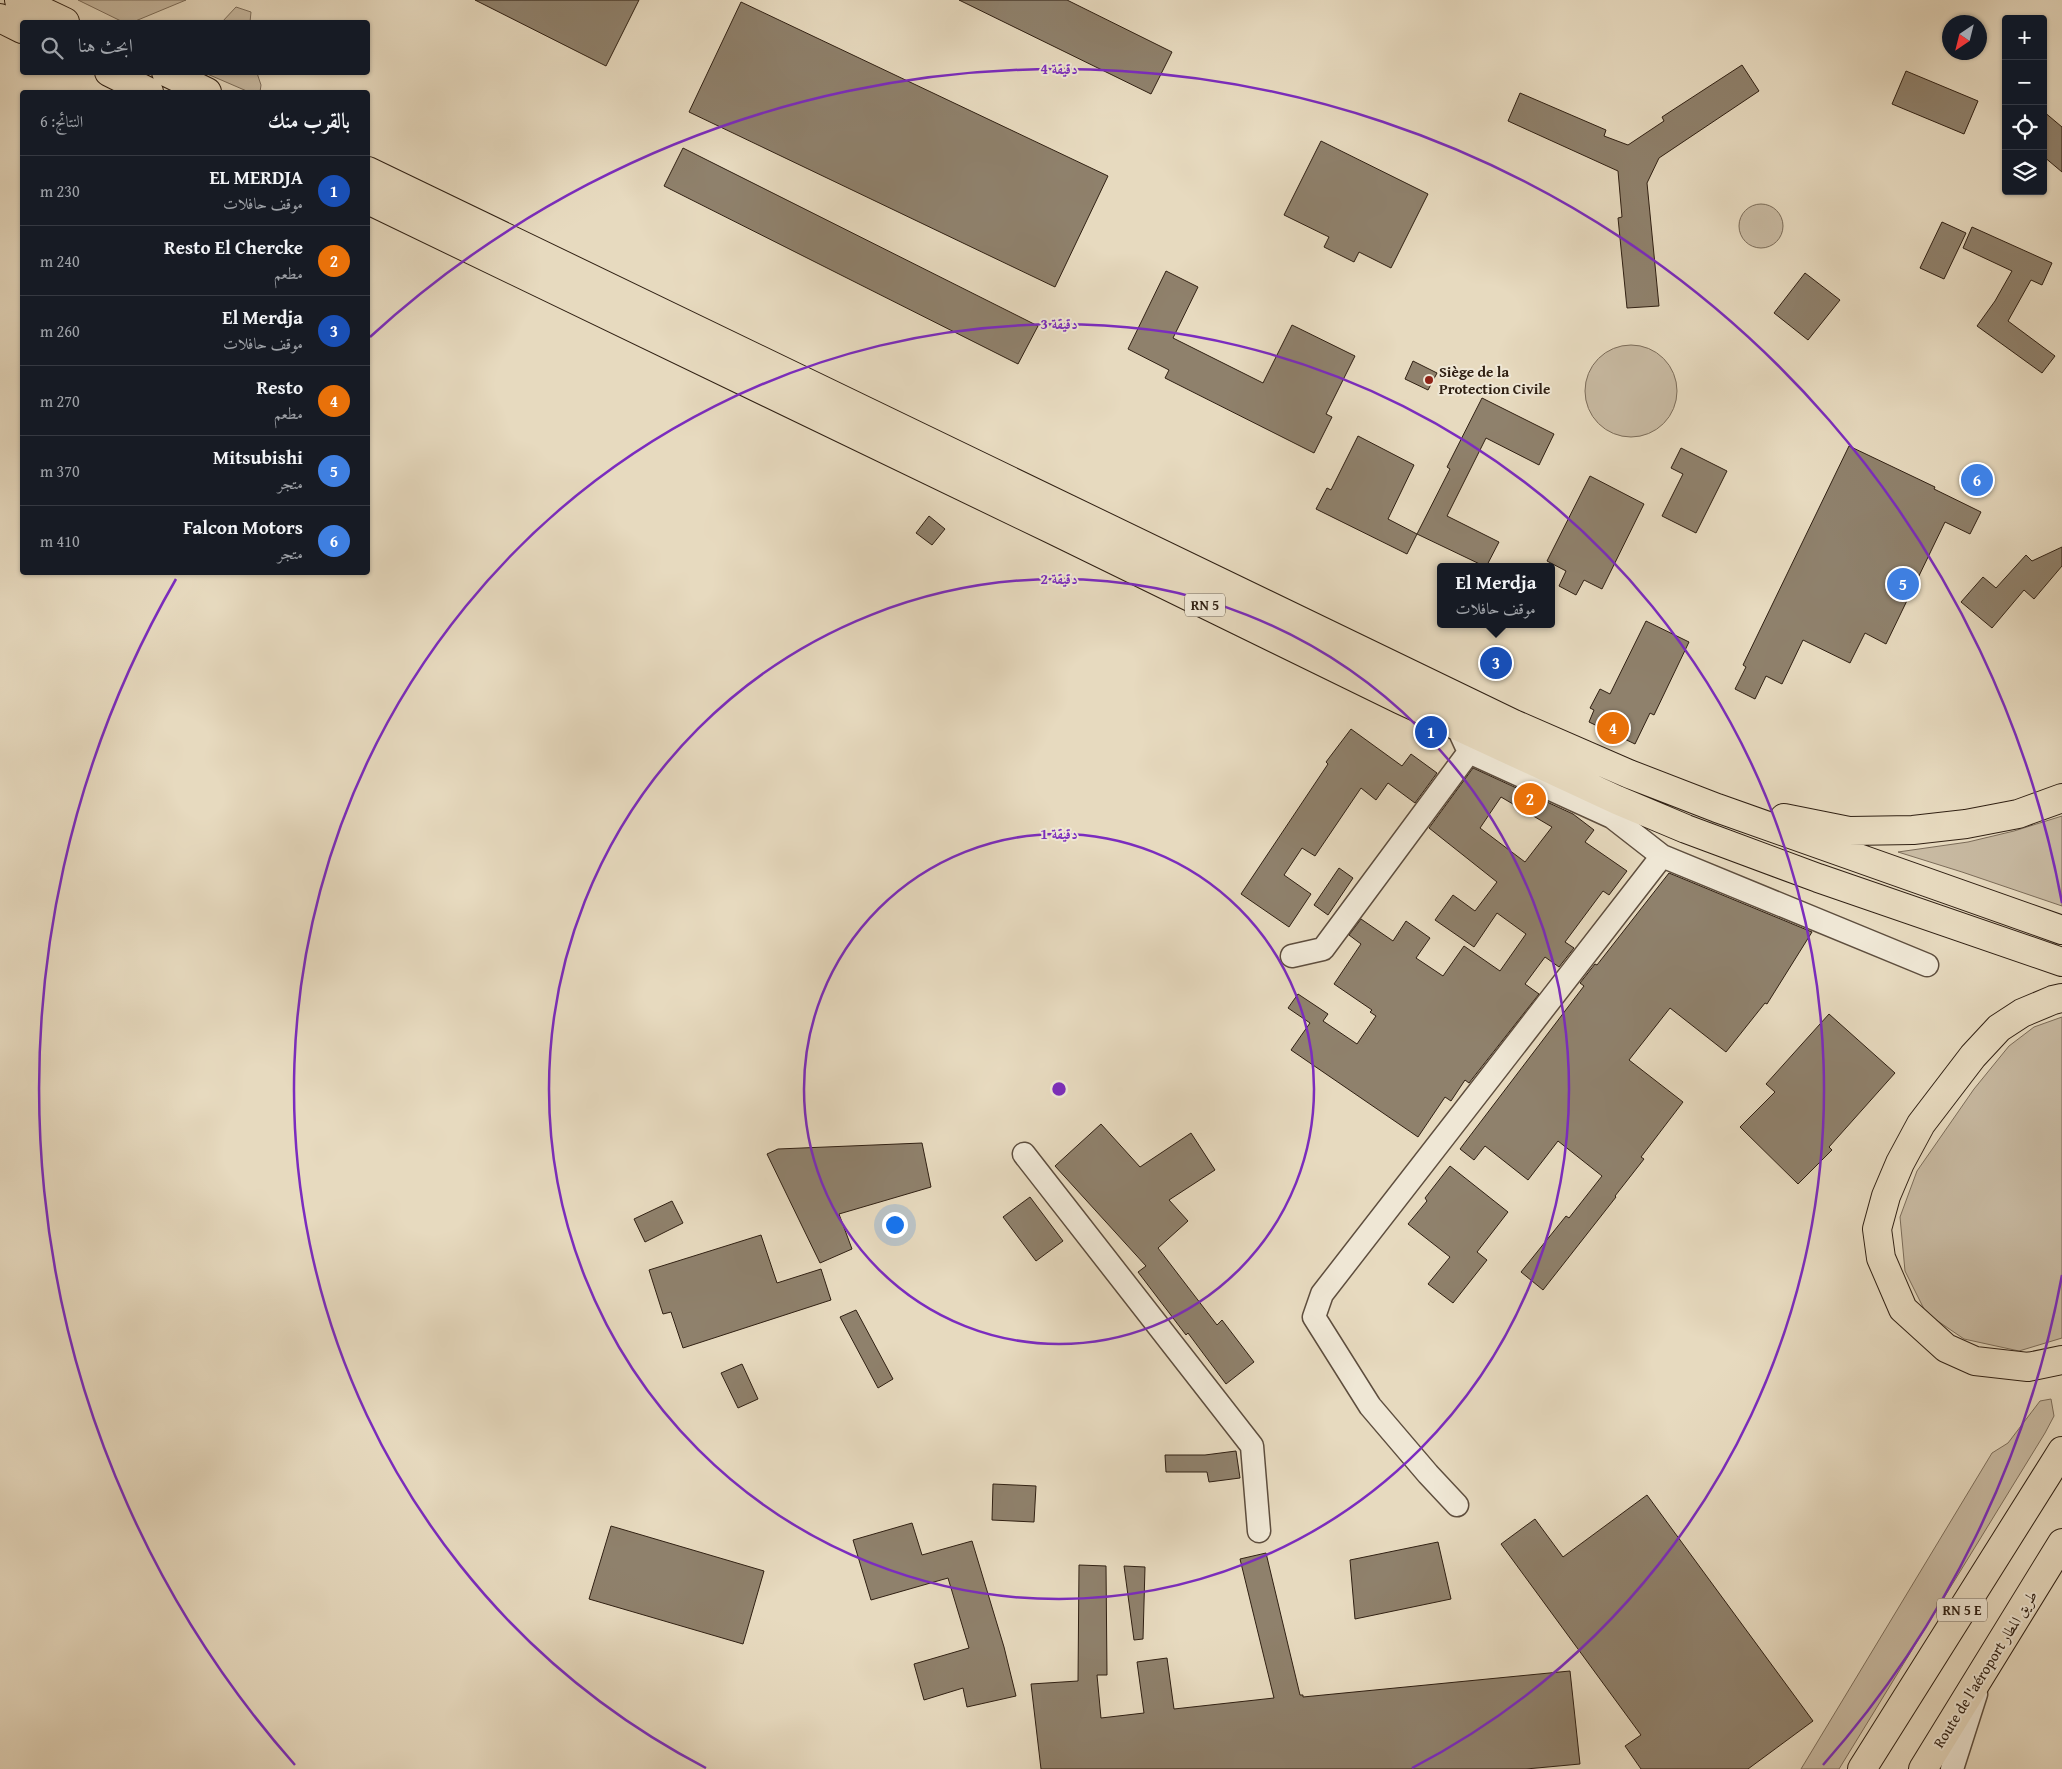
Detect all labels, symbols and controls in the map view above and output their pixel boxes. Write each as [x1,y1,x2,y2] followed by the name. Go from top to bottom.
[1942,15,1987,60] north arrow
[2002,15,2047,195] map controls
[2002,15,2047,60] button: +
[20,20,370,75] search box
[78,31,133,59] text: ابحث هنا
[38,34,66,62] icon: search
[1040,58,1078,79] text: 4 دقيقة
[2002,60,2047,105] button: −
[268,105,350,136] text: بالقرب منك
[2002,105,2047,150] button: locate
[40,109,83,133] text: النتائج: 6
[2002,150,2047,195] button: layers
[209,163,303,191] text: EL MERDJA
[40,179,80,203] text: 230 m
[330,179,338,203] text: 1
[223,191,303,215] text: موقف حافلات
[164,233,303,261] text: Resto El Chercke
[40,249,80,273] text: 240 m
[330,249,338,273] text: 2
[274,261,303,285] text: مطعم
[222,303,303,331] text: El Merdja
[1040,313,1078,334] text: 3 دقيقة
[40,319,80,343] text: 260 m
[330,319,338,343] text: 3
[223,331,303,355] text: موقف حافلات
[1439,361,1550,399] place label: Siège de la Protection Civile
[256,373,303,401] text: Resto
[1423,374,1435,386] marker: Siège de la Protection Civile
[40,389,80,413] text: 270 m
[330,389,338,413] text: 4
[274,401,303,425] text: مطعم
[213,443,303,471] text: Mitsubishi
[40,459,80,483] text: 370 m
[330,459,338,483] text: 5
[1961,461,1993,499] pin: 6
[278,471,303,495] text: متجر
[183,513,303,541] text: Falcon Motors
[40,529,80,553] text: 410 m
[330,529,338,553] text: 6
[278,541,303,565] text: متجر
[1437,563,1555,628] popup
[1887,565,1919,603] pin: 5
[1040,568,1078,589] text: 2 دقيقة
[1456,568,1536,596] text: El Merdja
[1185,594,1225,616] road number: RN 5
[1456,596,1536,620] text: موقف حافلات
[1480,644,1512,682] pin: 3
[1597,709,1629,747] pin: 4
[1415,713,1447,751] pin: 1
[1514,780,1546,818] pin: 2
[1040,823,1078,844] text: 1 دقيقة
[1050,1080,1068,1098] centre of rings
[882,1212,908,1238] your location
[1928,1586,2042,1752] street label: Route de l'aéroport طريق المطار
[1937,1598,1987,1622] road number: RN 5 E

